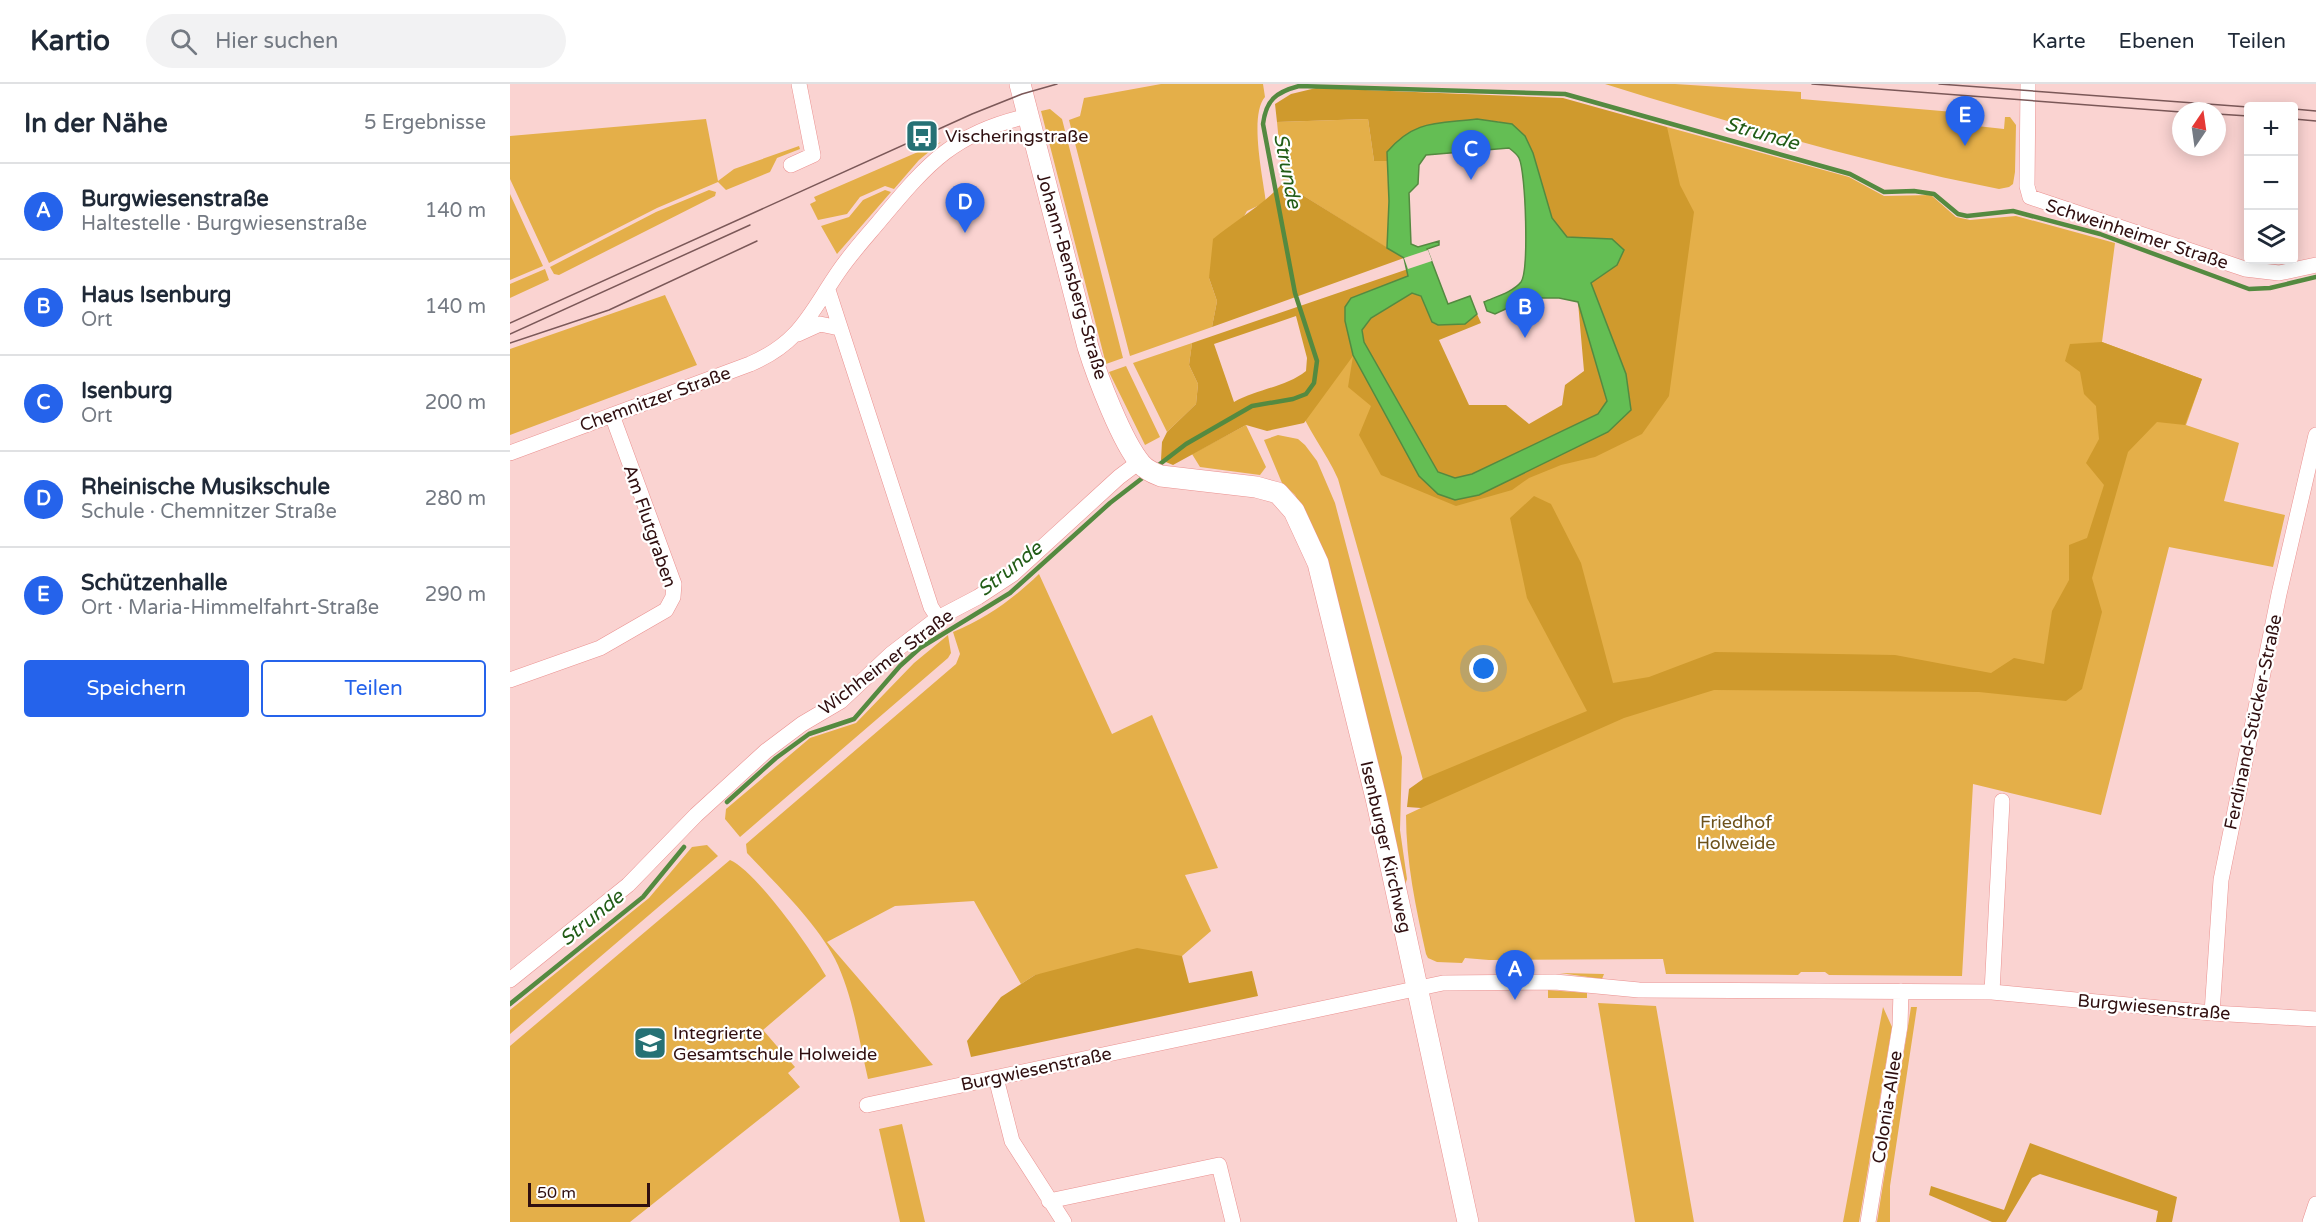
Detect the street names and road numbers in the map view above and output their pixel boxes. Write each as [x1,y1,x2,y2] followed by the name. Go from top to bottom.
[1032,170,1112,382] street label: Johann-Bensberg-Straße
[2043,194,2231,274] street label: Schweinheimer Straße
[577,361,733,437] street label: Chemnitzer Straße
[619,462,681,590] street label: Am Flutgraben
[814,604,958,720] street label: Wichheimer Straße
[2219,612,2287,832] street label: Ferdinand-Stücker-Straße
[1355,759,1417,935] street label: Isenburger Kirchweg
[2077,989,2231,1025] street label: Burgwiesenstraße
[959,1042,1113,1096] street label: Burgwiesenstraße
[1867,1049,1907,1165] street label: Colonia-Allee

